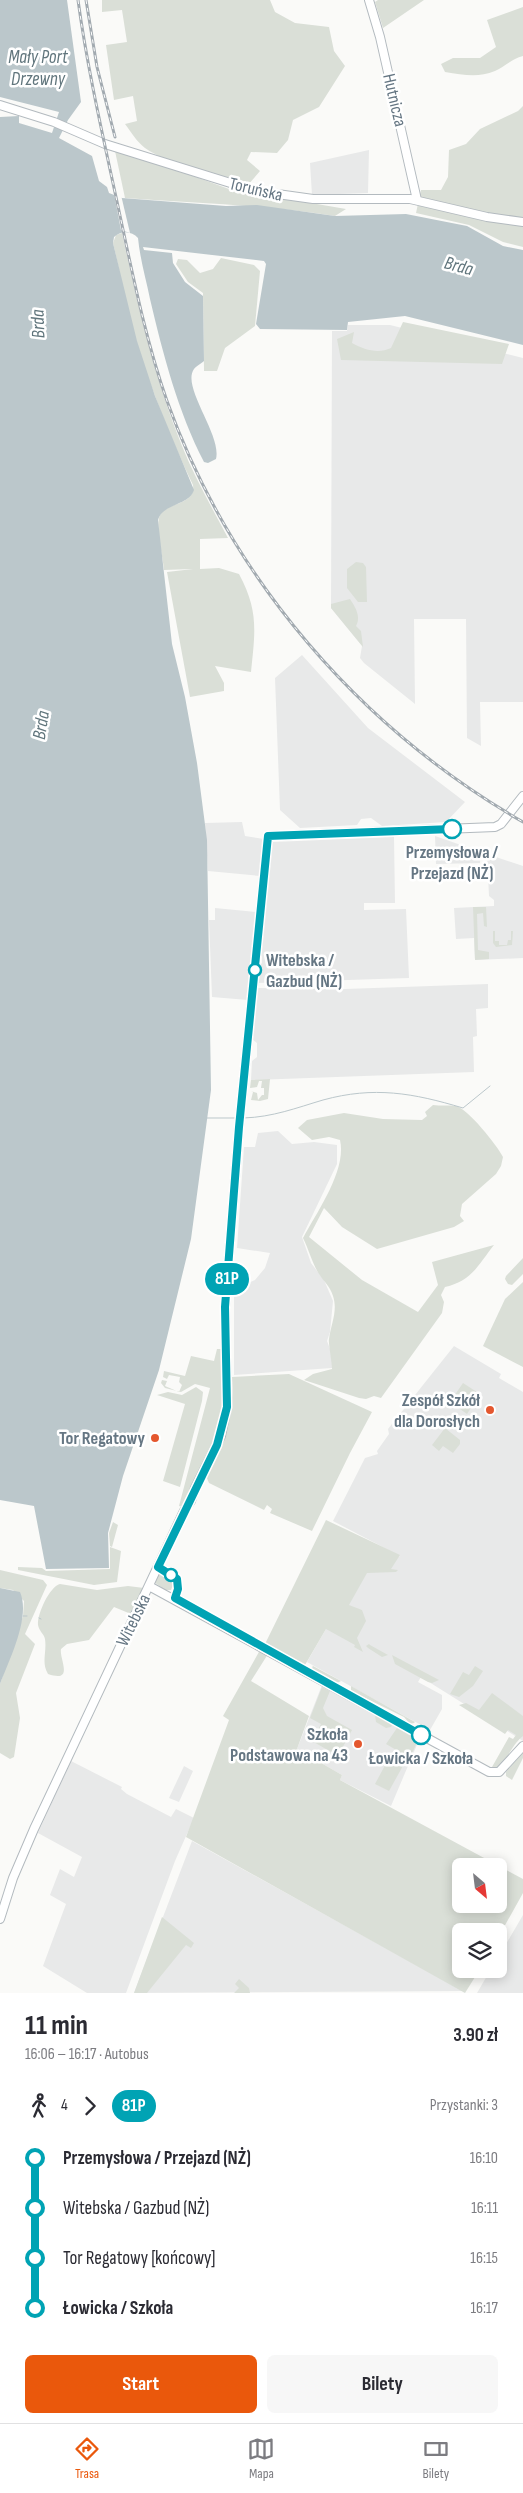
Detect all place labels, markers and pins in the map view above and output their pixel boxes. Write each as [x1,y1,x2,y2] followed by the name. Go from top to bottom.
[442,819,462,839] marker: Przemysłowa / Przejazd (NŻ)
[406,842,498,884] place label: Przemysłowa / Przejazd (NŻ)
[266,950,342,992] place label: Witebska / Gazbud (NŻ)
[248,963,262,977] marker: Witebska / Gazbud (NŻ)
[394,1390,480,1432] place label: Zespół Szkół dla Dorosłych
[484,1404,496,1416] marker: Zespół Szkół dla Dorosłych
[59,1428,145,1449] place label: Tor Regatowy
[149,1432,161,1444] marker: Tor Regatowy
[164,1568,178,1582] unlabelled marker
[230,1724,348,1766] place label: Szkoła Podstawowa na 43
[411,1725,431,1745] marker: Łowicka / Szkoła
[352,1738,364,1750] marker: Szkoła Podstawowa na 43
[368,1748,473,1769] place label: Łowicka / Szkoła

